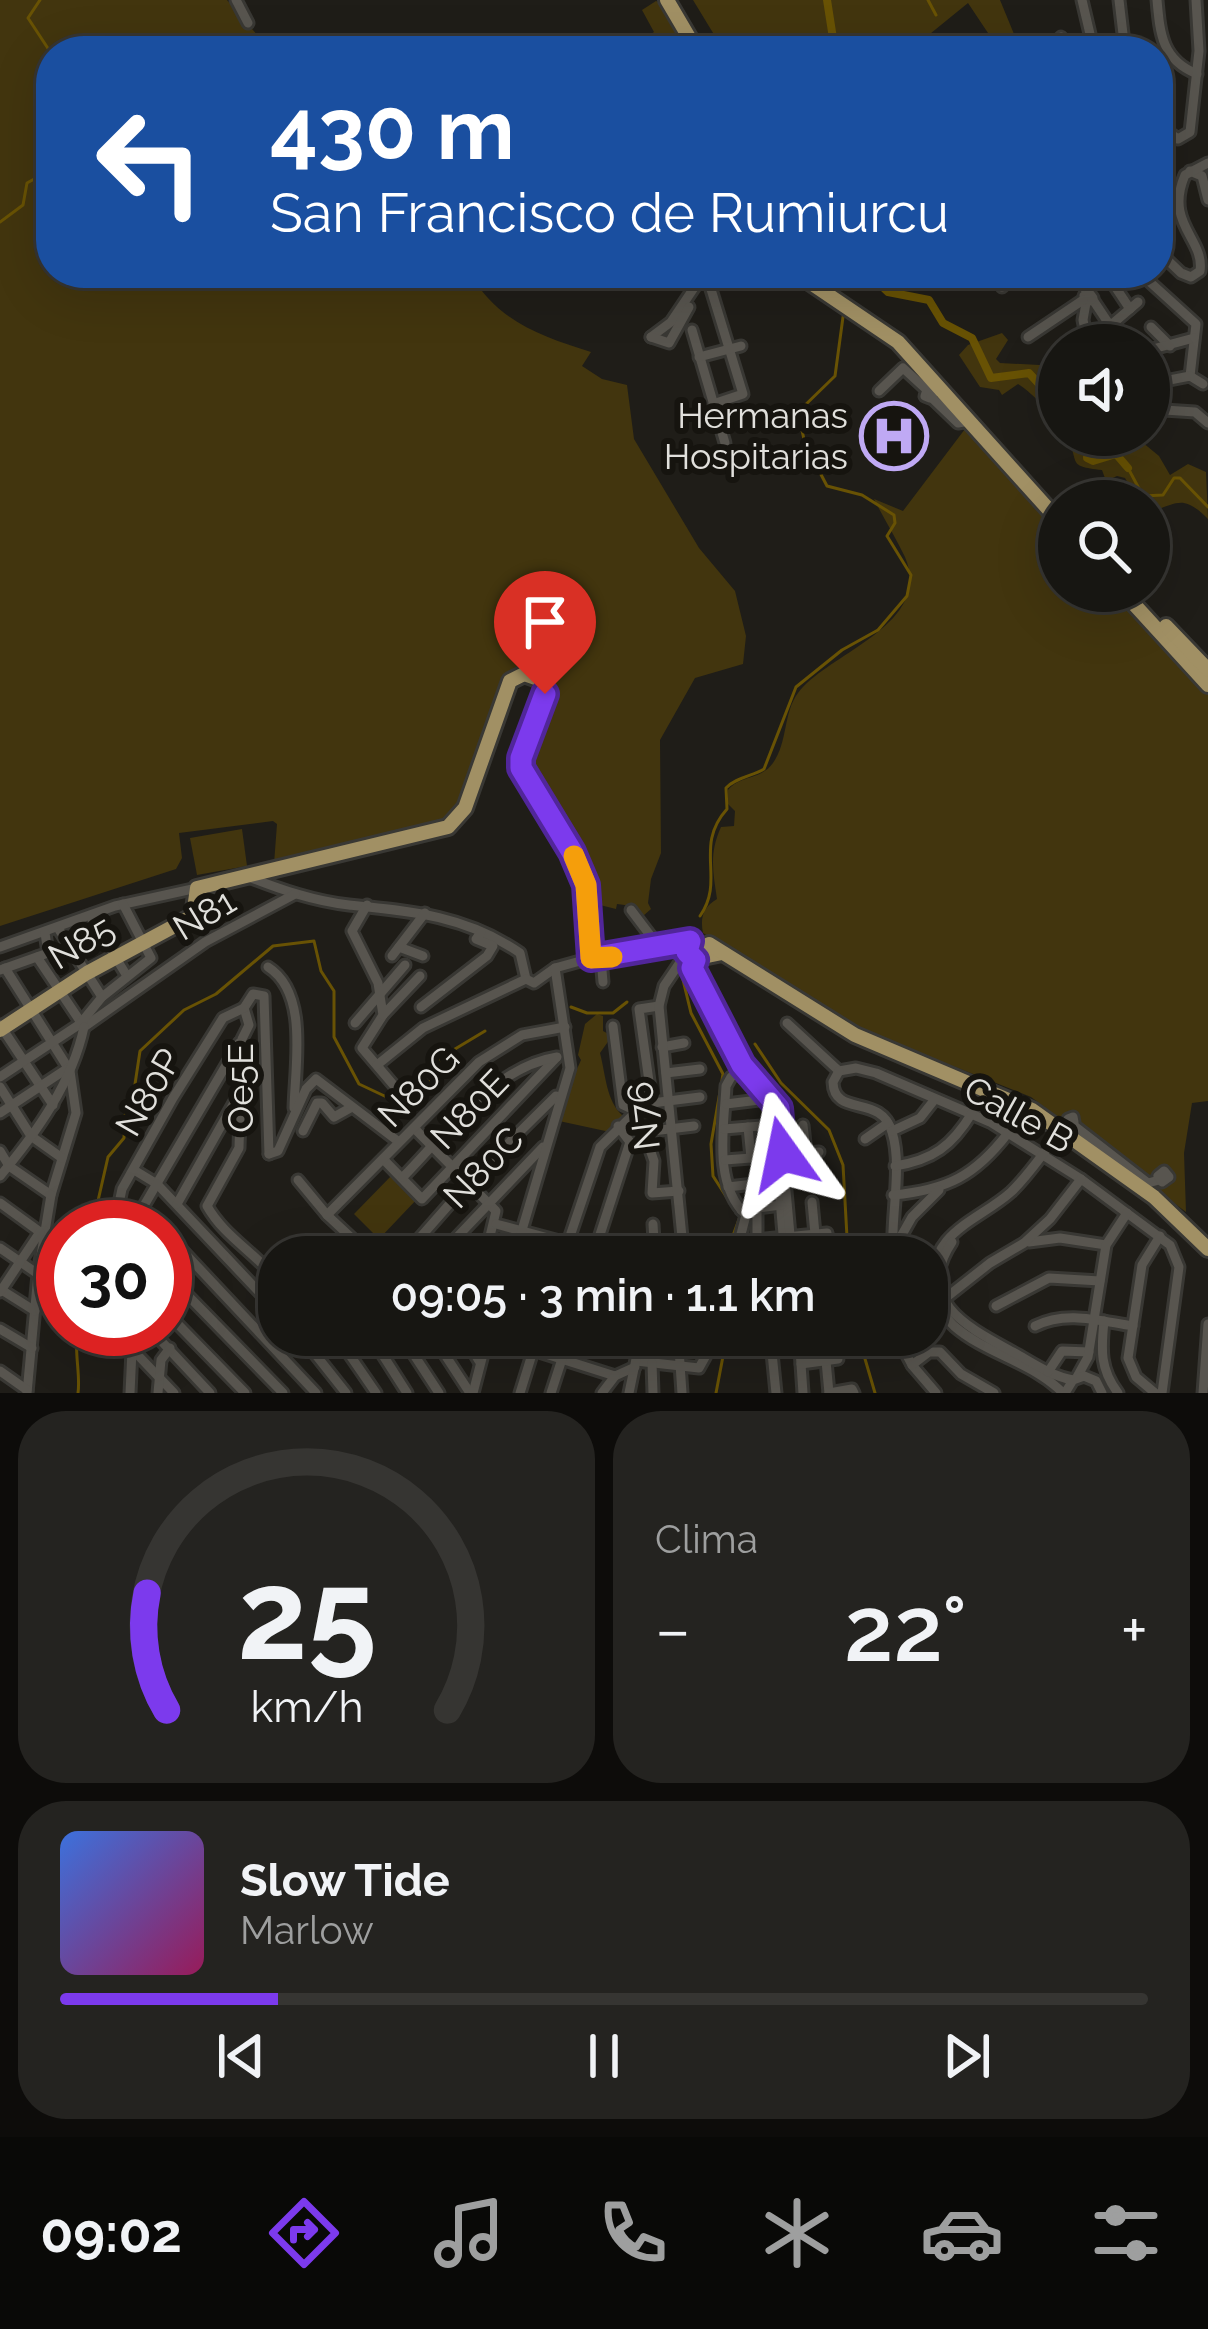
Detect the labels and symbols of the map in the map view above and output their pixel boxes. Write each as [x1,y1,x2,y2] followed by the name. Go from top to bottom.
[664,394,848,477] place label: Hermanas Hospitarias
[859,401,929,471] hospital icon: Hermanas Hospitarias
[494,571,596,694] pin
[166,879,242,949] street label: N81
[41,906,121,978] street label: N85
[369,1037,467,1135] street label: N80G
[106,1041,190,1143] street label: N80P
[219,1043,261,1133] street label: Oe5E
[422,1061,516,1157] street label: N80E
[957,1067,1081,1161] street label: Calle B
[618,1079,668,1153] street label: N76
[720,1091,846,1217] position arrow
[435,1118,531,1216] street label: N80C
[36,1200,192,1356] speed limit sign: 30

